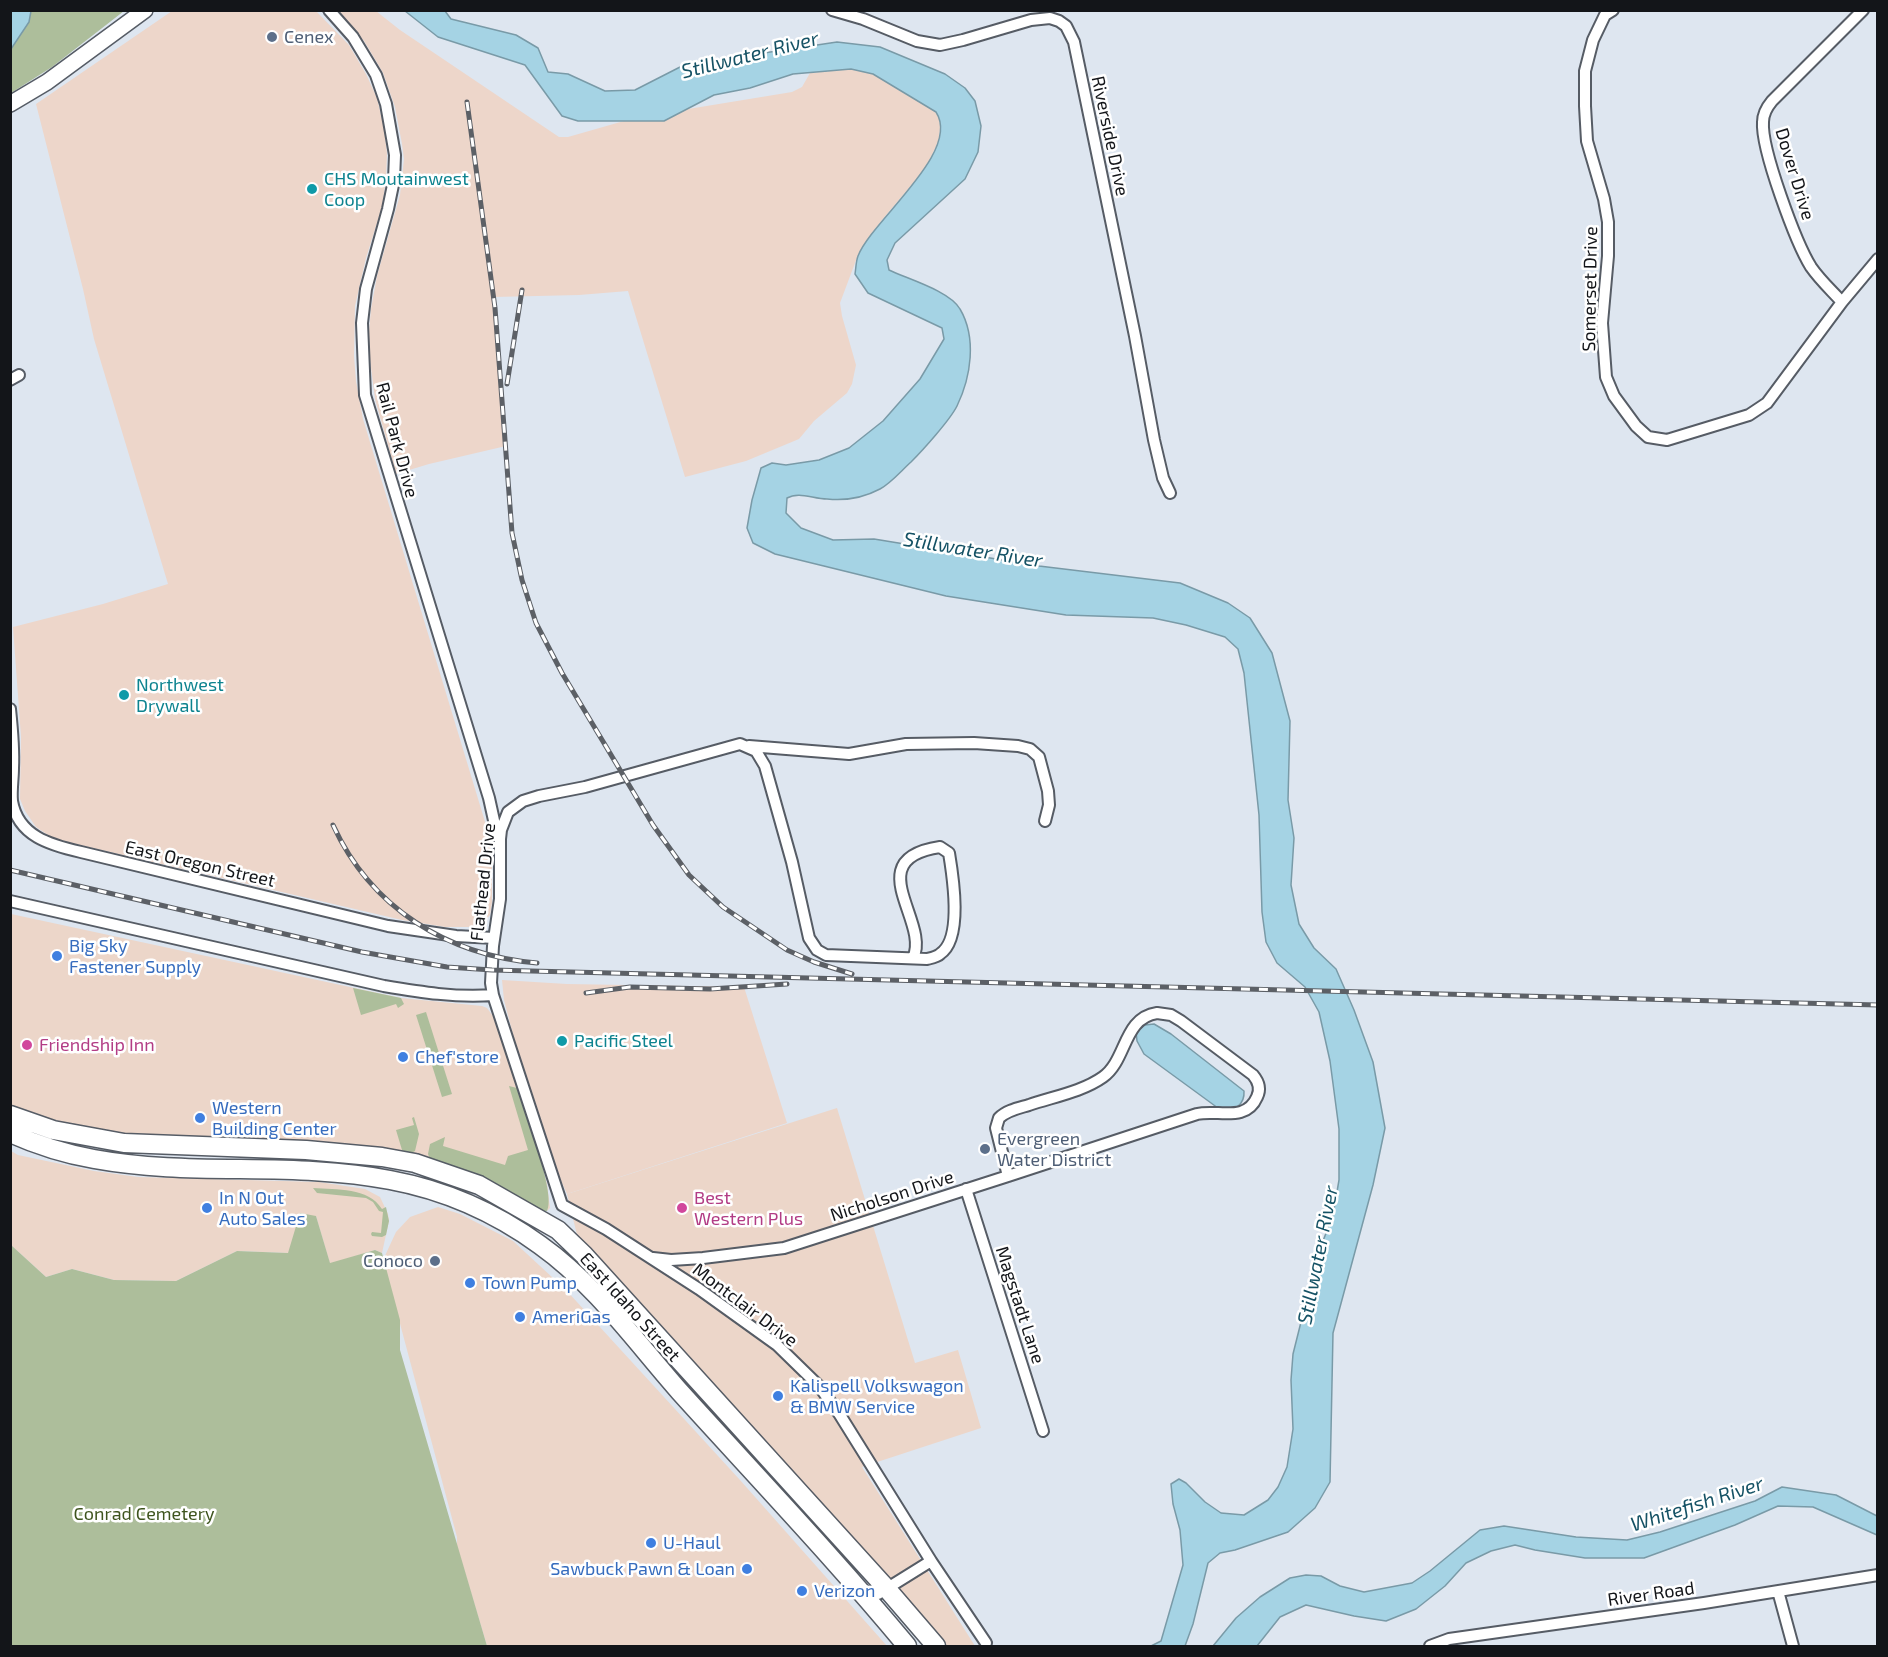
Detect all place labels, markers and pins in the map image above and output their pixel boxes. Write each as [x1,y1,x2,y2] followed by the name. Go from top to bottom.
[284,26,334,48] place label: Cenex
[265,30,279,44] marker: Cenex
[324,168,469,210] place label: CHS Moutainwest Coop
[305,182,319,196] marker: CHS Moutainwest Coop
[136,674,224,716] place label: Northwest Drywall
[117,688,131,702] marker: Northwest Drywall
[69,935,201,978] place label: Big Sky Fastener Supply
[50,949,64,963] marker: Big Sky Fastener Supply
[574,1030,673,1052] place label: Pacific Steel
[39,1034,155,1056] place label: Friendship Inn
[555,1034,569,1048] marker: Pacific Steel
[20,1038,34,1052] marker: Friendship Inn
[415,1046,499,1068] place label: Chef'store
[396,1050,410,1064] marker: Chef'store
[212,1097,337,1140] place label: Western Building Center
[193,1111,207,1125] marker: Western Building Center
[997,1128,1111,1170] place label: Evergreen Water District
[978,1142,992,1156] marker: Evergreen Water District
[219,1187,306,1230] place label: In N Out Auto Sales
[694,1187,803,1230] place label: Best Western Plus
[200,1201,214,1215] marker: In N Out Auto Sales
[675,1201,689,1215] marker: Best Western Plus
[363,1250,423,1272] place label: Conoco
[428,1254,442,1268] marker: Conoco
[482,1272,577,1294] place label: Town Pump
[463,1276,477,1290] marker: Town Pump
[532,1306,611,1328] place label: AmeriGas
[513,1310,527,1324] marker: AmeriGas
[790,1375,964,1418] place label: Kalispell Volkswagon & BMW Service
[771,1389,785,1403] marker: Kalispell Volkswagon & BMW Service
[663,1532,721,1554] place label: U-Haul
[644,1536,658,1550] marker: U-Haul
[550,1558,735,1580] place label: Sawbuck Pawn & Loan
[740,1562,754,1576] marker: Sawbuck Pawn & Loan
[814,1580,875,1602] place label: Verizon
[795,1584,809,1598] marker: Verizon

